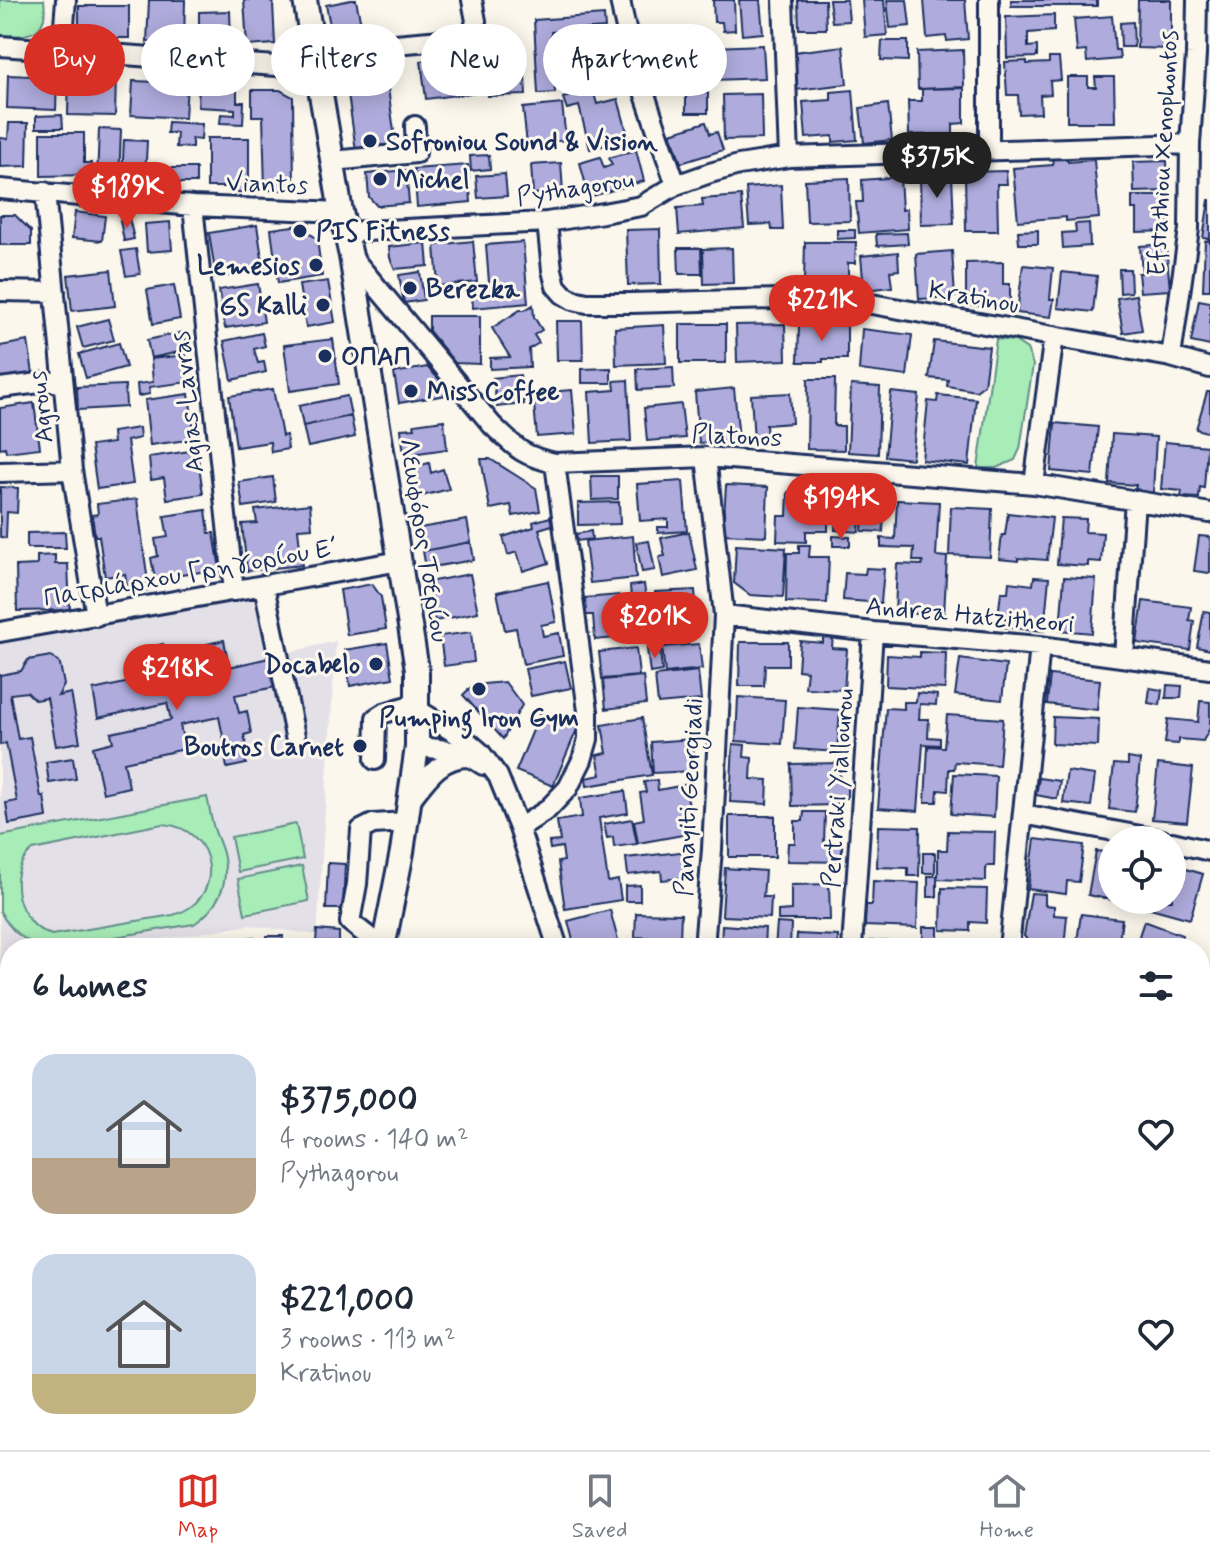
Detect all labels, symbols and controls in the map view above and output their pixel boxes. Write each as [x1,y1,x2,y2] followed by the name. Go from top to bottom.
[24,24,125,96] chip: Buy
[141,24,255,96] chip: Rent
[271,24,405,96] chip: Filters
[421,24,527,96] chip: New
[543,24,727,96] chip: Apartment
[1141,29,1187,277] street label: Efstathiou Xenophontos
[386,126,658,160] place label: Sofroniou Sound & Vision
[361,132,379,150] marker: Sofroniou Sound & Vision
[881,132,993,200] pin: $375K
[901,141,973,175] text: $375K
[71,162,183,230] pin: $189K
[514,163,636,215] street label: Pythagorou
[396,164,469,198] place label: Michel
[225,167,309,203] street label: Viantos
[371,170,389,188] marker: Michel
[90,171,164,205] text: $189K
[316,216,450,250] place label: PIS Fitness
[291,222,309,240] marker: PIS Fitness
[197,250,301,284] place label: Lemesios
[307,256,325,274] marker: Lemesios
[426,273,521,307] place label: Berezka
[926,273,1022,323] street label: Kratinou
[766,275,878,343] pin: $221K
[401,279,419,297] marker: Berezka
[787,284,857,318] text: $221K
[219,290,307,324] place label: GS Kalli
[314,296,332,314] marker: GS Kalli
[165,329,213,474] street label: Agias Lavras
[341,341,411,375] place label: ΟΠΑΠ
[316,347,334,365] marker: ΟΠΑΠ
[21,369,63,445] street label: Agrous
[427,376,560,410] place label: Miss Coffee
[402,382,420,400] marker: Miss Coffee
[691,418,783,456] street label: Platonos
[390,436,456,645] street label: Λεωφόρος Τσερίου
[785,473,897,541] pin: $194K
[803,482,879,516] text: $194K
[41,530,350,616] street label: Πατριάρχου Γρηγορίου Ε΄
[864,590,1076,642] street label: Andrea Hatzitheori
[599,592,711,660] pin: $201K
[619,601,691,635] text: $201K
[121,644,233,712] pin: $218K
[264,649,360,683] place label: Docabelo
[141,653,213,687] text: $218K
[367,655,385,673] marker: Docabelo
[470,680,488,698] marker: Pumping Iron Gym
[815,687,863,889] street label: Pertraki Yiallourou
[668,697,714,897] street label: Panayiti Georgiadi
[379,702,579,739] place label: Pumping Iron Gym
[184,731,344,765] place label: Boutros Carnet
[351,737,369,755] marker: Boutros Carnet
[1098,826,1186,914] map controls
[1098,826,1186,914] button: locate
[32,964,147,1009] text: 6 homes
[1134,964,1178,1008] icon: filters
[280,1078,418,1123] text: $375,000
[96,1086,192,1182] icon: home
[1134,1112,1178,1156] icon: heart
[280,1123,469,1157] text: 4 rooms · 140 m²
[280,1157,398,1191] text: Pythagorou
[280,1278,414,1323] text: $221,000
[96,1286,192,1382] icon: home
[1134,1312,1178,1356] icon: heart
[280,1323,456,1357] text: 3 rooms · 113 m²
[280,1357,371,1391] text: Kratinou
[176,1469,220,1545] tab: Map
[572,1469,627,1545] tab: Saved
[979,1469,1034,1545] tab: Home

